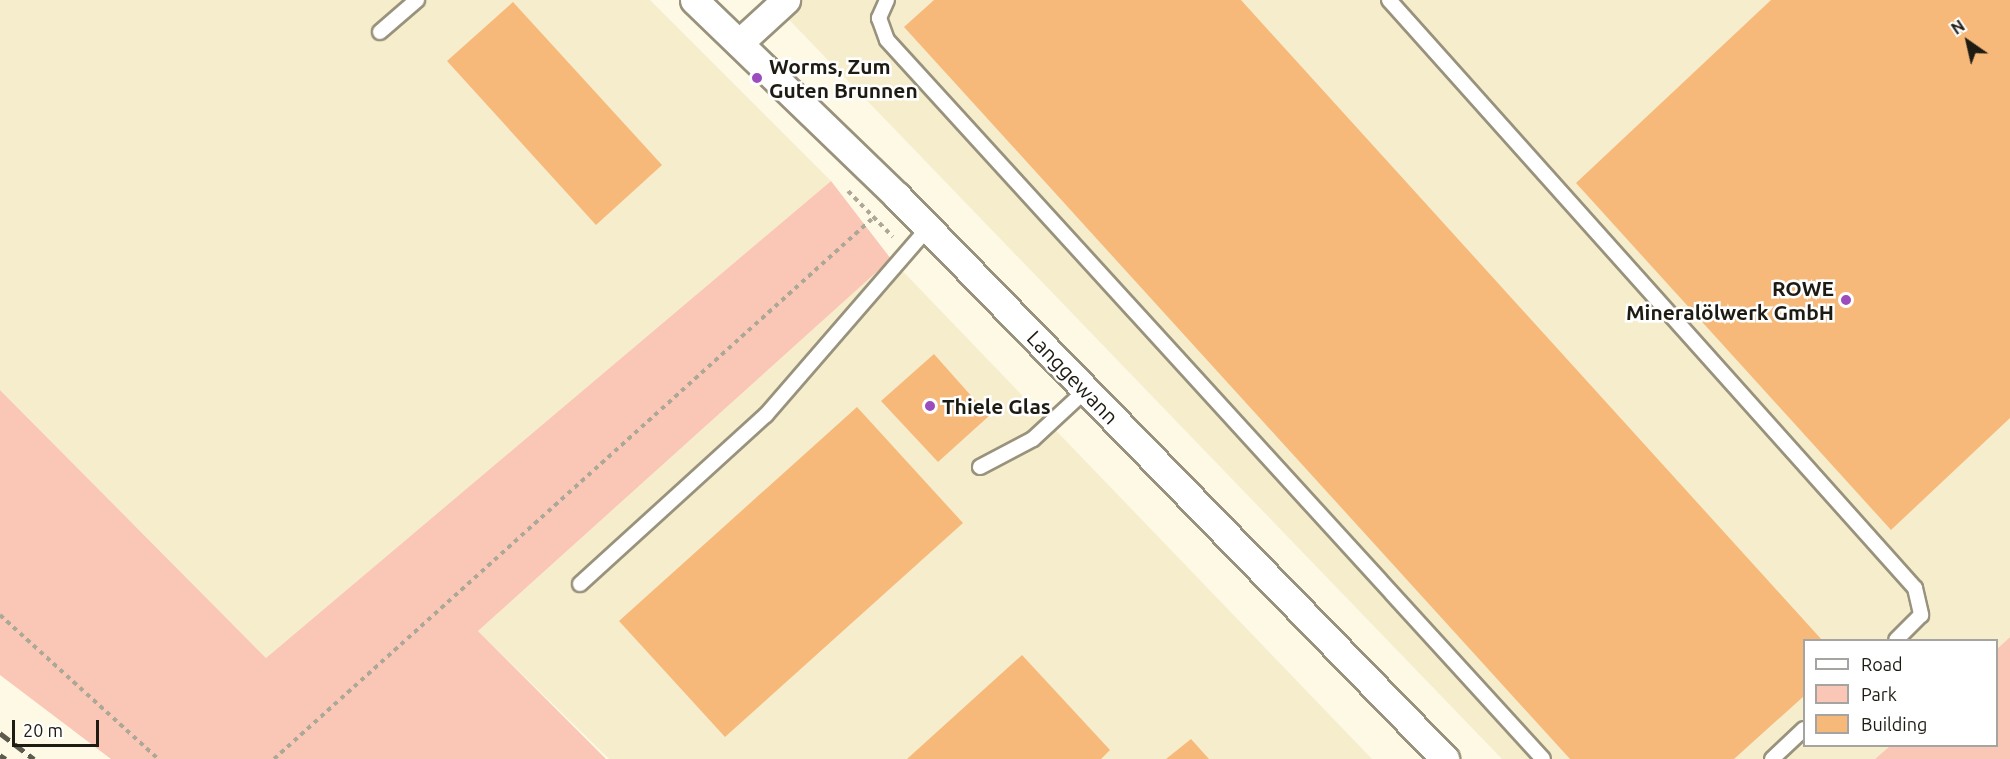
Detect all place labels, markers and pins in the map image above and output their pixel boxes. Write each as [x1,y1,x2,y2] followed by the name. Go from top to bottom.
[769,53,918,103] place label: Worms, Zum Guten Brunnen
[750,71,764,85] marker: Worms, Zum Guten Brunnen
[1626,275,1834,325] place label: ROWE Mineralölwerk GmbH
[1839,293,1853,307] marker: ROWE Mineralölwerk GmbH
[942,393,1051,419] place label: Thiele Glas
[923,399,937,413] marker: Thiele Glas

